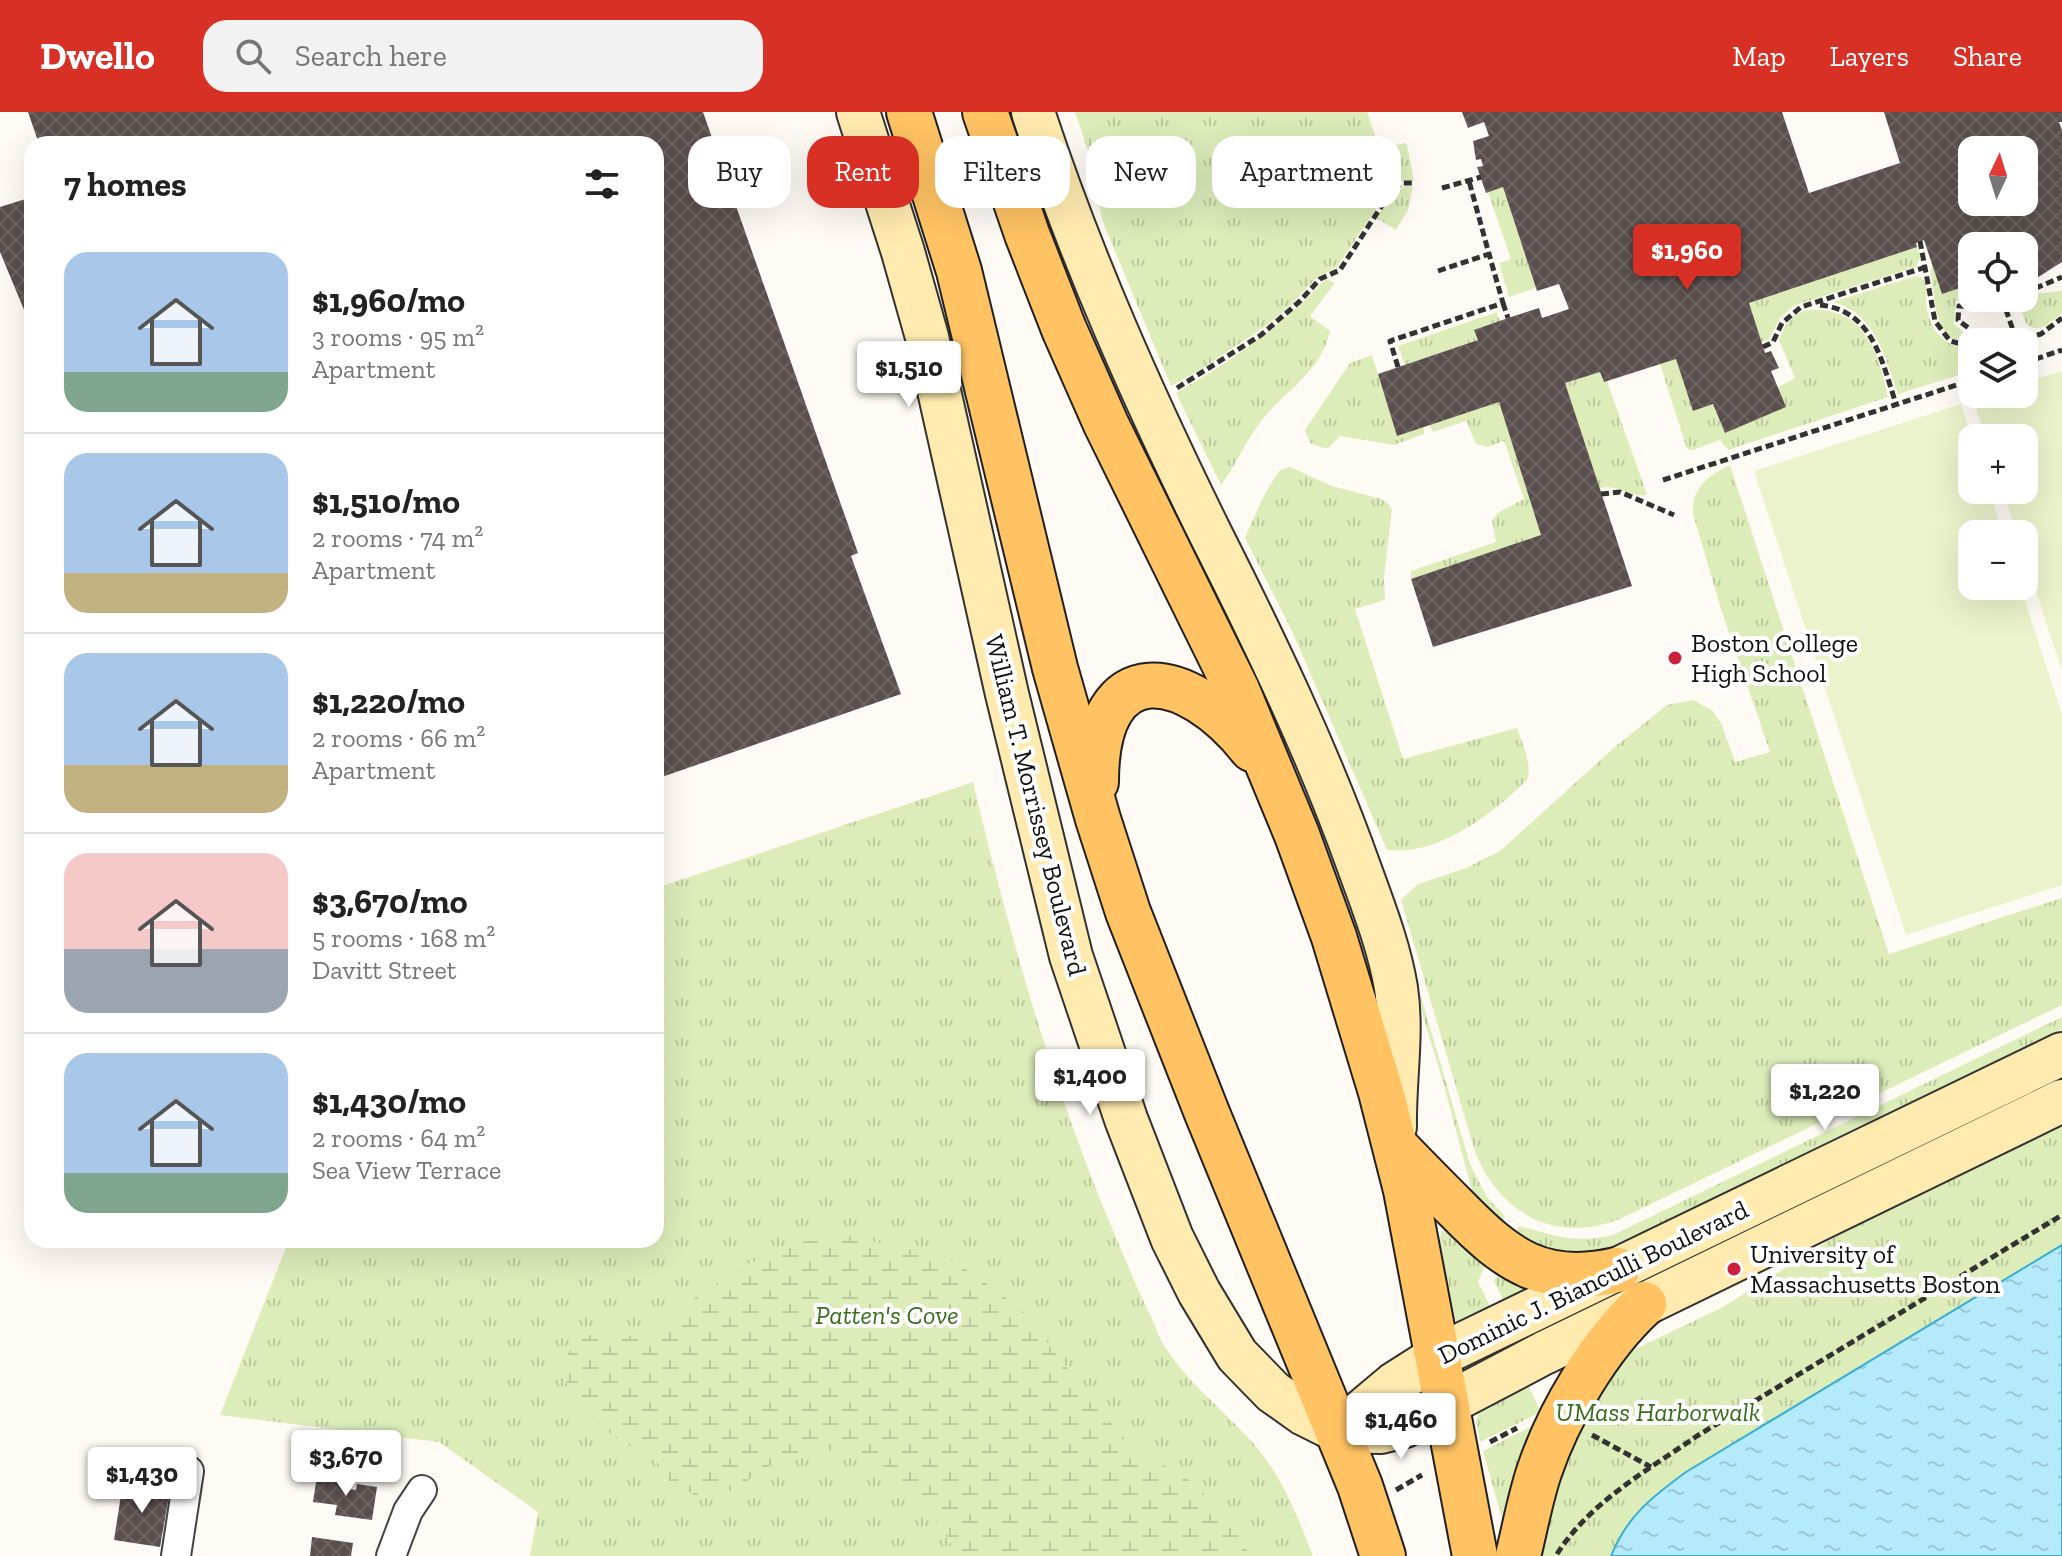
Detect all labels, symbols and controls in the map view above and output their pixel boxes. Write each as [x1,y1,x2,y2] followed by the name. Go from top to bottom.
[203,20,763,92] search box
[40,33,155,79] text: Dwello
[231,34,275,78] icon: search
[295,38,447,74] text: Search here
[1732,40,1786,73] text: Map
[1830,40,1909,73] text: Layers
[1953,40,2022,73] text: Share
[688,136,791,208] chip: Buy
[807,136,919,208] chip: Rent
[935,136,1070,208] chip: Filters
[1086,136,1196,208] chip: New
[1212,136,1401,208] chip: Apartment
[1958,136,2038,216] north arrow
[1958,136,2038,600] map controls
[580,162,624,206] icon: filters
[64,164,187,205] text: 7 homes
[1622,224,1752,292] pin: $1,960
[1958,232,2038,312] button: locate
[1651,234,1723,266] text: $1,960
[312,280,465,321] text: $1,960/mo
[128,284,224,380] icon: home
[312,321,484,353] text: 3 rooms · 95 m²
[1958,328,2038,408] button: layers
[844,341,974,409] pin: $1,510
[875,351,943,383] text: $1,510
[312,353,435,385] text: Apartment
[1958,424,2038,504] button: +
[312,481,460,522] text: $1,510/mo
[128,485,224,581] icon: home
[1958,520,2038,600] button: −
[312,522,483,554] text: 2 rooms · 74 m²
[312,554,435,586] text: Apartment
[1691,627,1858,689] place label: Boston College High School
[978,631,1094,979] street label: William T. Morrissey Boulevard
[1666,649,1684,667] marker: Boston College High School
[312,681,465,722] text: $1,220/mo
[128,685,224,781] icon: home
[312,722,485,754] text: 2 rooms · 66 m²
[312,754,435,786] text: Apartment
[312,881,468,922] text: $3,670/mo
[128,885,224,981] icon: home
[312,922,495,954] text: 5 rooms · 168 m²
[312,954,456,986] text: Davitt Street
[1025,1049,1155,1117] pin: $1,400
[1053,1059,1127,1091] text: $1,400
[1760,1064,1890,1132] pin: $1,220
[1789,1074,1861,1106] text: $1,220
[312,1081,466,1122] text: $1,430/mo
[128,1085,224,1181] icon: home
[312,1122,485,1154] text: 2 rooms · 64 m²
[312,1154,501,1186] text: Sea View Terrace
[1433,1193,1753,1371] street label: Dominic J. Bianculli Boulevard
[1750,1238,2000,1300] place label: University of Massachusetts Boston
[1725,1260,1743,1278] marker: University of Massachusetts Boston
[815,1299,959,1331] park label: Patten's Cove
[1336,1393,1466,1461] pin: $1,460
[1556,1396,1760,1428] park label: UMass Harborwalk
[1365,1403,1437,1435] text: $1,460
[281,1430,411,1498] pin: $3,670
[309,1440,383,1472] text: $3,670
[77,1447,207,1515] pin: $1,430
[106,1457,178,1489] text: $1,430

